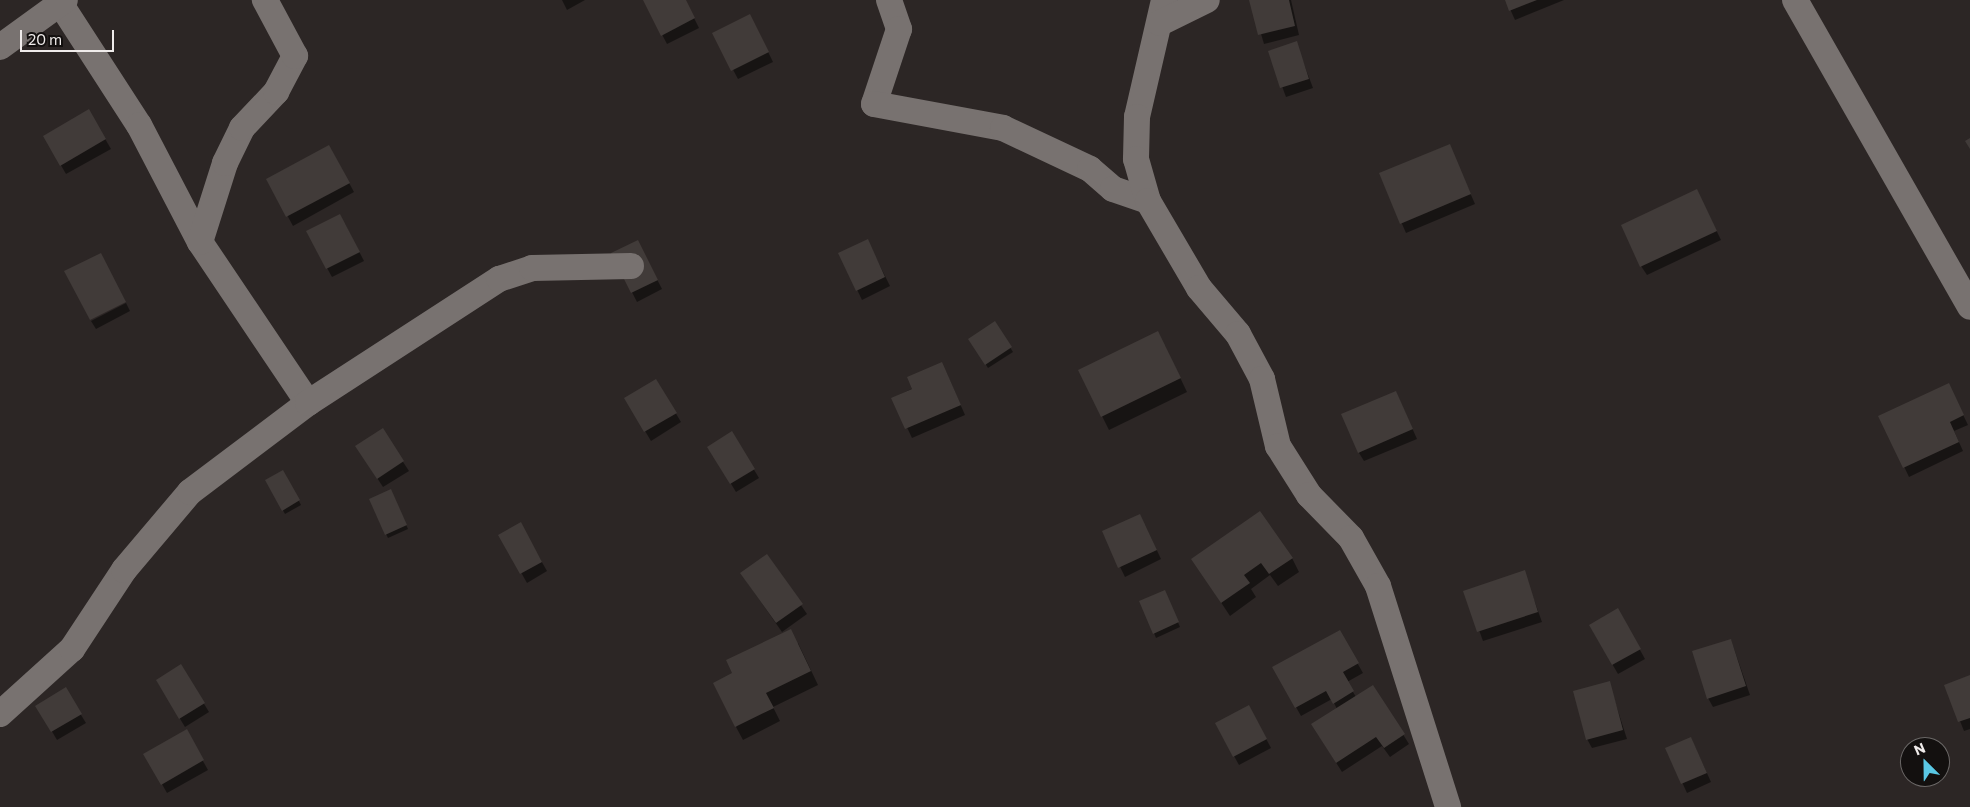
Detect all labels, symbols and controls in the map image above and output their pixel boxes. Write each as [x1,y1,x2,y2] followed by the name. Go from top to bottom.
[22,20,116,52] scale bar
[28,30,62,48] text: 20 m
[1900,737,1950,787] north arrow
[1911,739,1927,759] text: N

